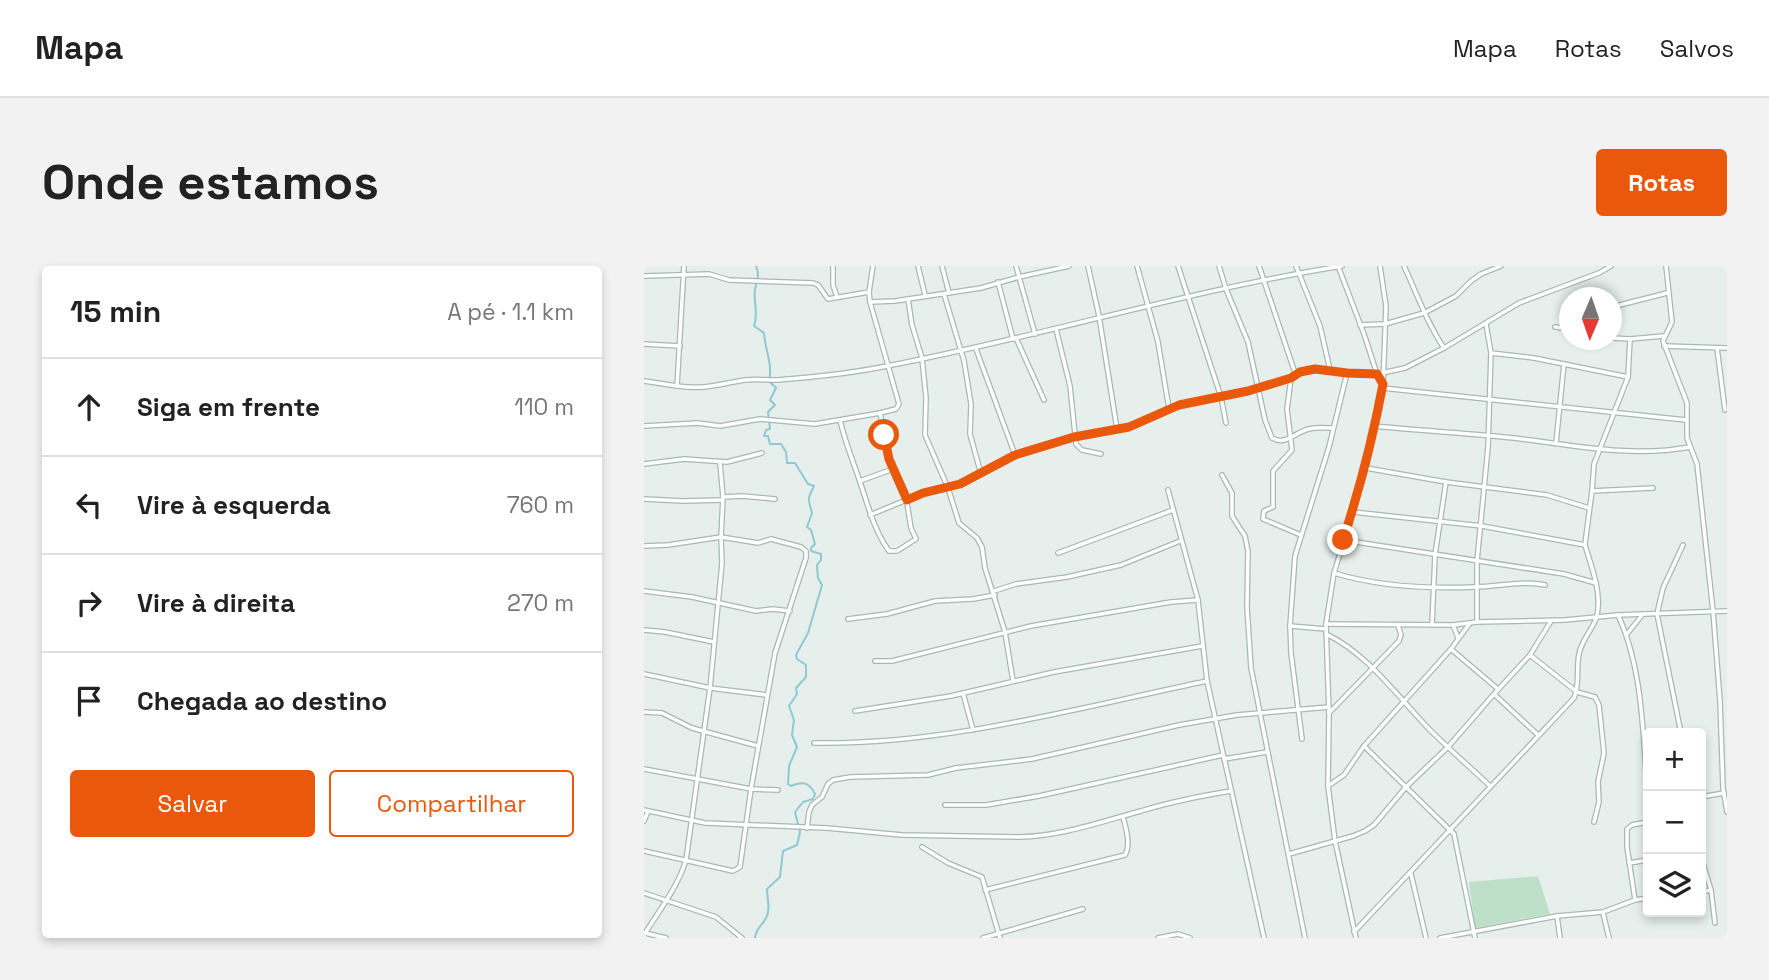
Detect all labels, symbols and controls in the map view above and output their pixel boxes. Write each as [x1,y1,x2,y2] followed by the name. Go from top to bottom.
[35,27,123,69] text: Mapa
[1453,33,1517,64] text: Mapa
[1555,33,1622,64] text: Rotas
[1660,33,1734,64] text: Salvos
[1596,149,1727,216] button: Rotas
[42,151,379,213] text: Onde estamos
[1559,287,1622,350] north arrow
[70,292,161,331] text: 15 min
[447,297,574,327] text: A pé · 1.1 km
[70,388,108,426] icon: ahead
[137,390,320,424] text: Siga em frente
[514,392,574,422] text: 110 m
[868,419,899,450] route start
[70,486,108,524] icon: left
[137,488,331,522] text: Vire à esquerda
[507,490,574,520] text: 760 m
[1327,524,1358,555] route end
[70,584,108,622] icon: right
[137,586,295,620] text: Vire à direita
[507,588,574,618] text: 270 m
[70,682,108,720] icon: arrive
[137,684,387,718] text: Chegada ao destino
[1643,728,1706,917] map controls
[1643,728,1706,791] button: +
[70,770,315,837] button: Salvar
[329,770,574,837] button: Compartilhar
[1643,791,1706,854] button: −
[1643,854,1706,917] button: layers

